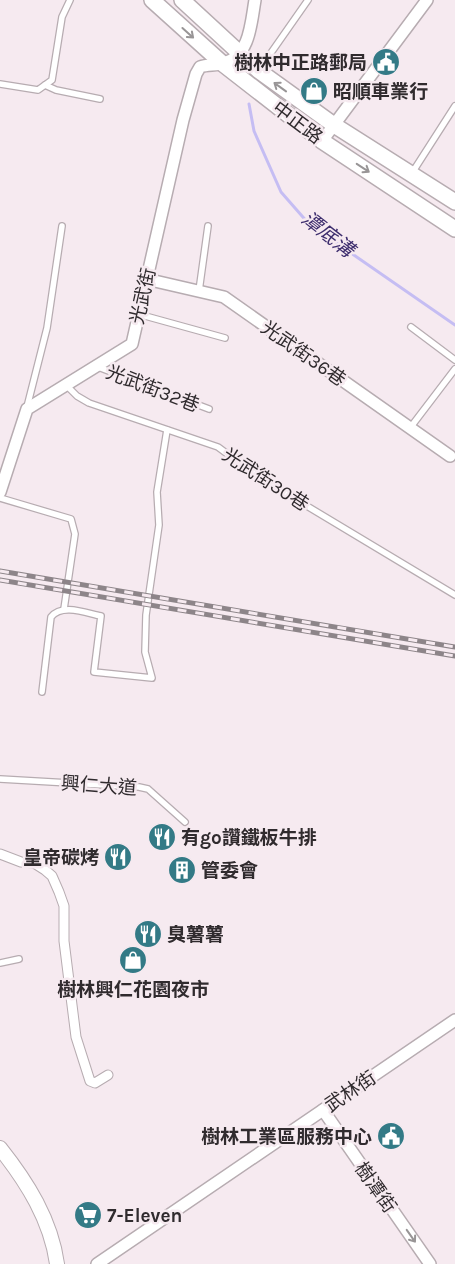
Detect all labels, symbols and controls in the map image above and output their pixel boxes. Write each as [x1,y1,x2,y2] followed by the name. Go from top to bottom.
[182,27,195,39] one-way arrow
[371,47,401,77] public building icon: 樹林中正路郵局
[234,52,367,74] place label: 樹林中正路郵局
[299,76,329,106] shop icon: 昭順車業行
[274,81,287,92] one-way arrow
[333,81,428,103] place label: 昭順車業行
[268,97,327,149] street label: 中正路
[356,163,370,173] one-way arrow
[297,207,361,264] water label: 潭底溝
[126,266,160,326] street label: 光武街
[257,317,350,391] street label: 光武街36巷
[103,361,202,417] street label: 光武街32巷
[218,444,313,516] street label: 光武街30巷
[60,772,138,800] street label: 興仁大道
[147,822,177,852] restaurant icon: 有go讚鐵板牛排
[181,827,317,849] place label: 有go讚鐵板牛排
[103,842,133,872] restaurant icon: 皇帝碳烤
[23,847,99,869] place label: 皇帝碳烤
[167,855,197,885] building icon: 管委會
[201,860,258,882] place label: 管委會
[133,919,163,949] restaurant icon: 臭薯薯
[167,924,224,946] place label: 臭薯薯
[118,945,148,975] shop icon: 樹林興仁花園夜市
[57,979,209,1001] place label: 樹林興仁花園夜市
[321,1067,380,1117] street label: 武林街
[376,1121,406,1151] public building icon: 樹林工業區服務中心
[201,1126,372,1148] place label: 樹林工業區服務中心
[350,1158,401,1217] street label: 樹潭街
[73,1200,103,1230] supermarket icon: 7-Eleven
[107,1205,182,1227] place label: 7-Eleven
[406,1229,416,1243] one-way arrow

